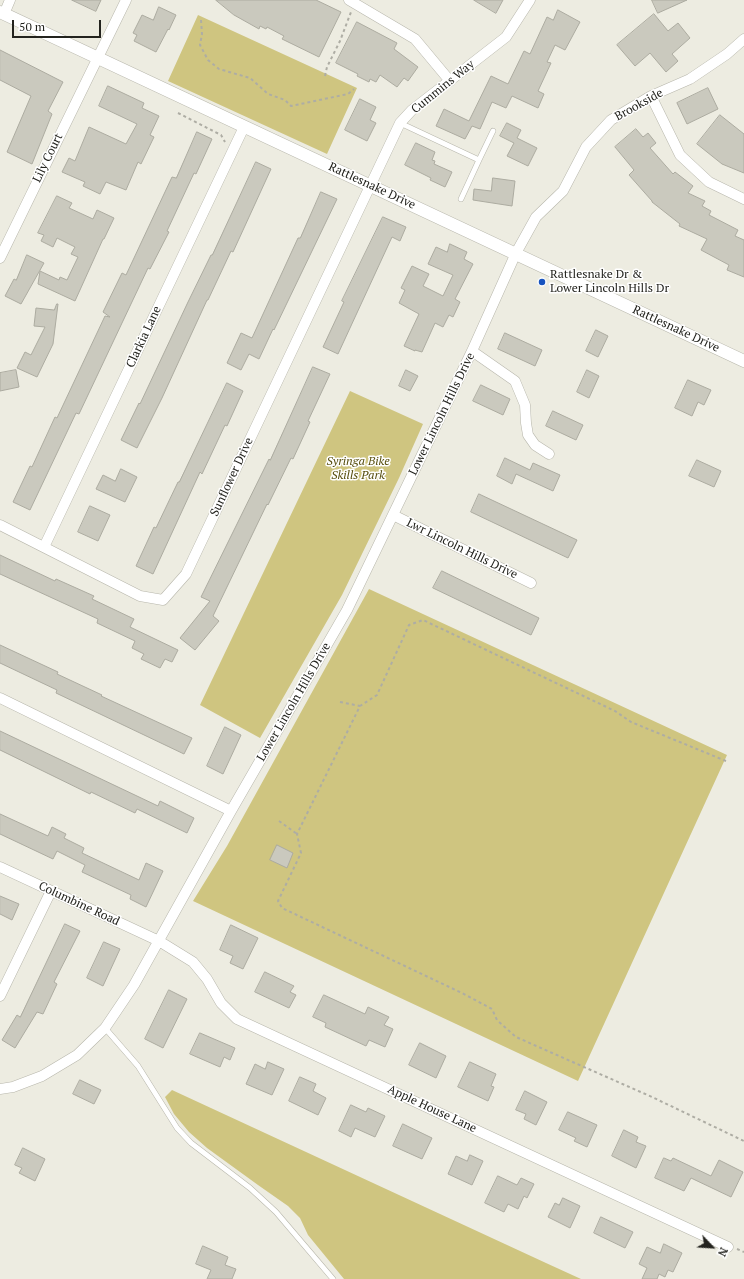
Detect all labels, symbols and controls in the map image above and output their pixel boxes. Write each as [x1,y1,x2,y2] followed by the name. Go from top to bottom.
[14,12,103,38] scale bar
[19,19,45,34] text: 50 m
[409,57,477,117] street label: Cummins Way
[612,86,666,124] street label: Brookside
[30,131,66,185] street label: Lily Court
[326,160,418,212] street label: Rattlesnake Drive
[550,268,669,296] place label: Rattlesnake Dr & Lower Lincoln Hills Dr
[537,277,547,287] marker: Rattlesnake Dr & Lower Lincoln Hills Dr
[630,303,722,355] street label: Rattlesnake Drive
[123,304,165,370] street label: Clarkia Lane
[406,350,478,478] street label: Lower Lincoln Hills Drive
[208,435,256,519] street label: Sunflower Drive
[326,455,390,483] park label: Syringa Bike Skills Park
[404,516,520,582] street label: Lwr Lincoln Hills Drive
[254,640,334,764] street label: Lower Lincoln Hills Drive
[36,879,122,929] street label: Columbine Road
[385,1082,479,1136] street label: Apple House Lane
[692,1227,732,1267] north arrow
[715,1245,731,1259] text: N

